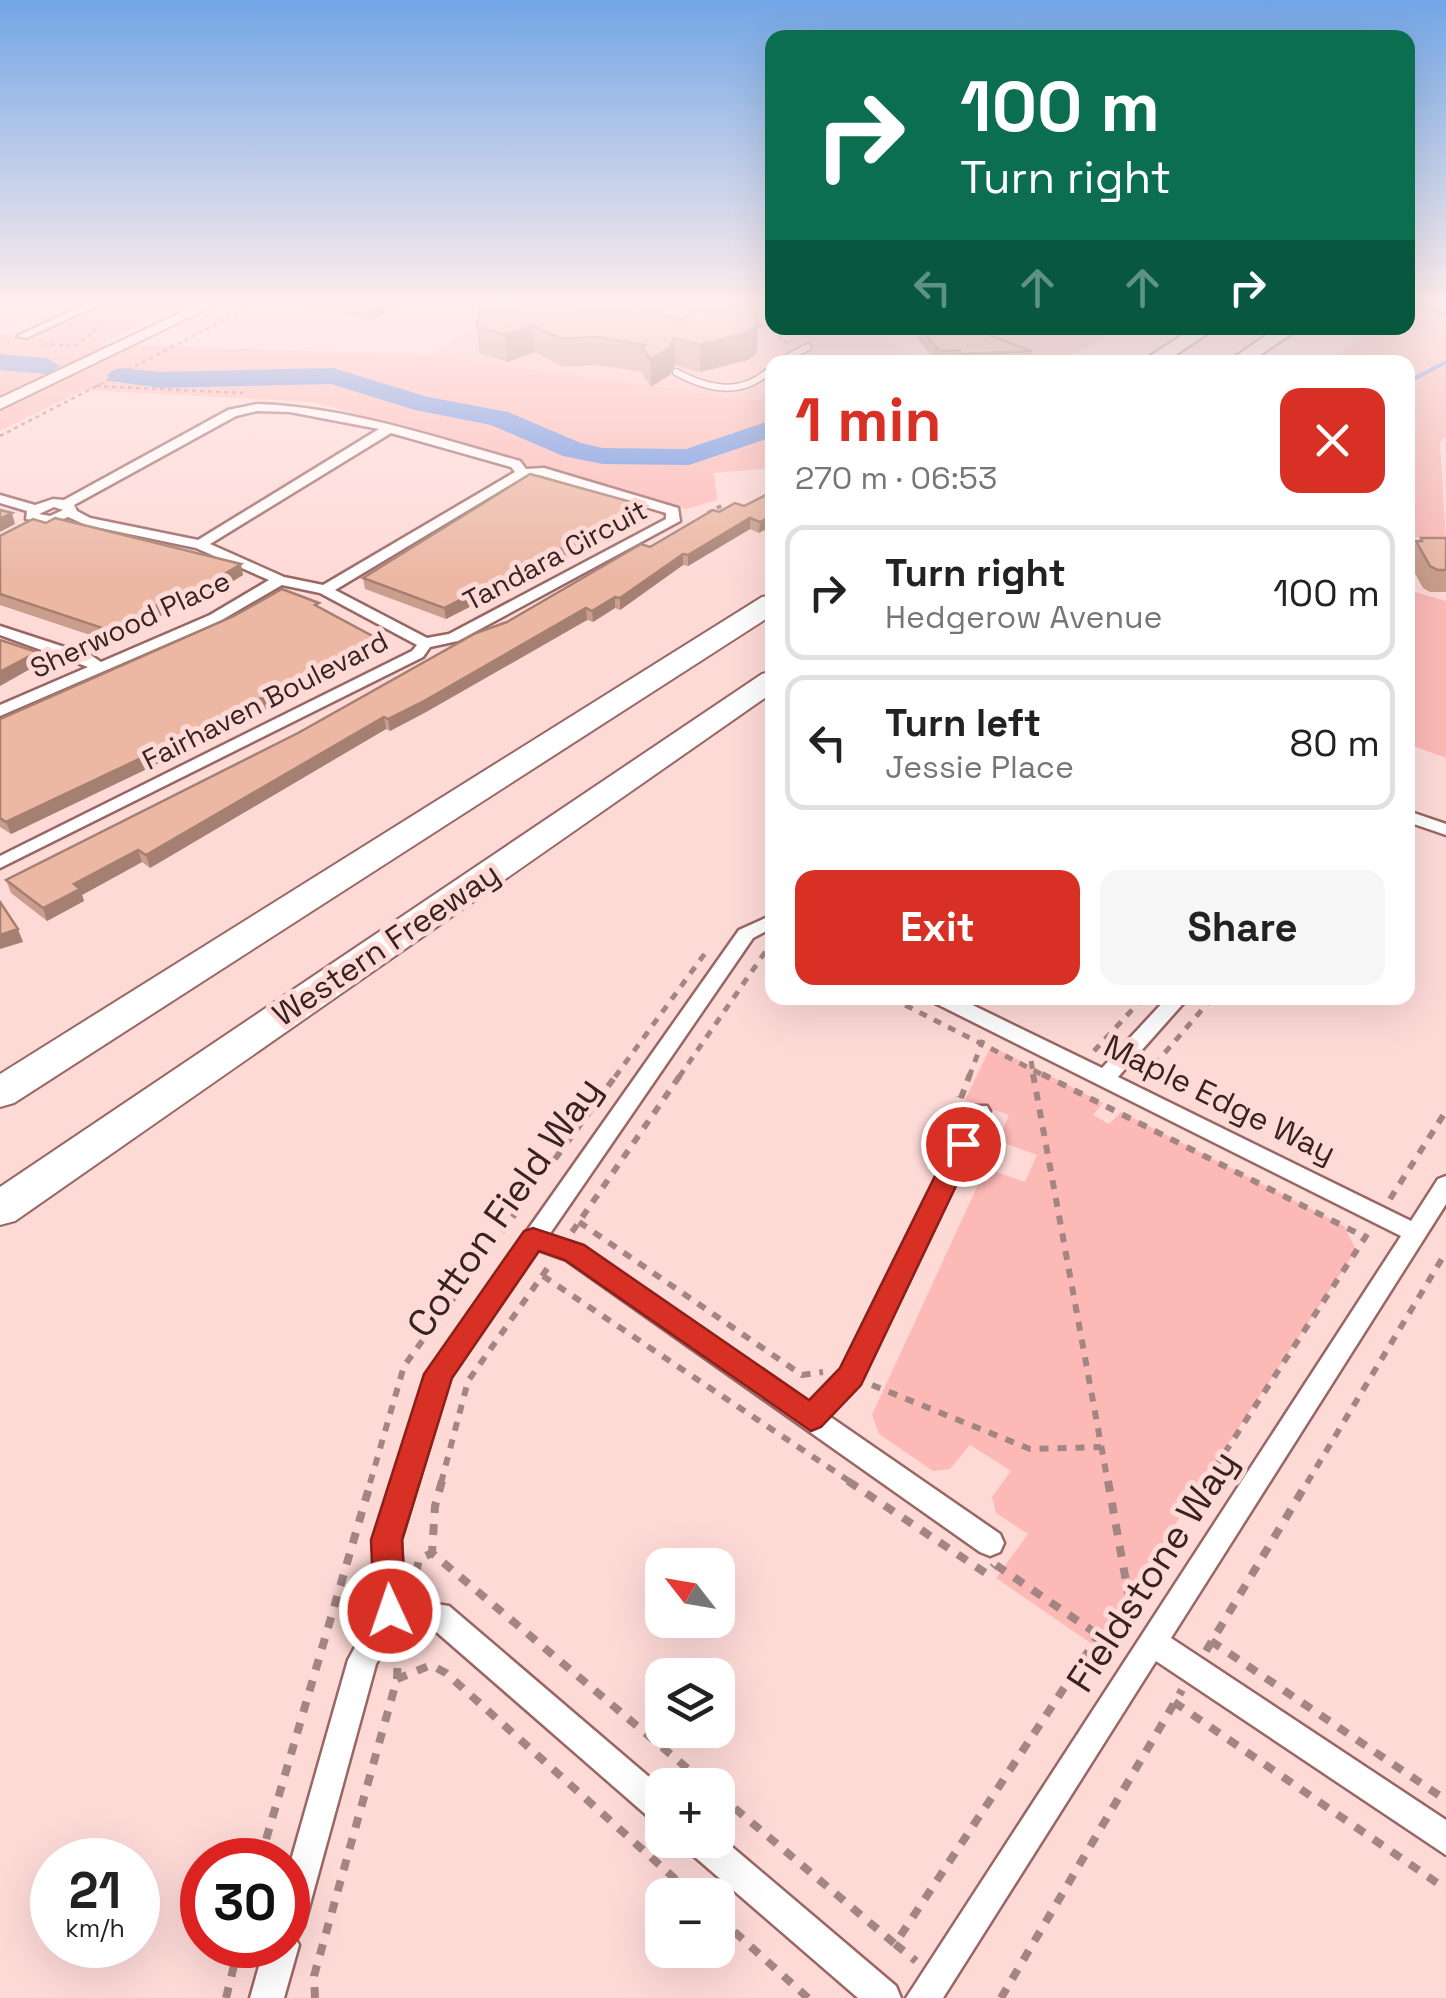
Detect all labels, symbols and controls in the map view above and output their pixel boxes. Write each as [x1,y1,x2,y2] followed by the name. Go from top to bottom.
[960,62,1160,151] text: 100 m
[795,70,925,200] icon: right
[960,149,1171,206] text: Turn right
[905,260,960,315] icon: left
[1010,260,1065,315] icon: ahead
[1115,260,1170,315] icon: ahead
[1220,260,1275,315] icon: right
[795,382,942,459] text: 1 min
[1280,388,1385,493] button: close
[795,458,997,498] text: 270 m · 06:53
[457,491,653,619] street label: Tandara Circuit
[885,549,1066,597] text: Turn right
[24,562,236,686] street label: Sherwood Place
[800,565,855,620] icon: right
[1273,569,1380,617] text: 100 m
[885,597,1162,637] text: Hedgerow Avenue
[136,622,394,778] street label: Fairhaven Boulevard
[885,699,1041,747] text: Turn left
[800,715,855,770] icon: left
[1290,719,1380,767] text: 80 m
[885,747,1074,787] text: Jessie Place
[265,853,507,1035] street label: Western Freeway
[795,870,1080,985] button: Exit
[1100,870,1385,985] button: Share
[1098,1026,1342,1172] street label: Maple Edge Way
[396,1067,612,1347] street label: Cotton Field Way
[921,1102,1006,1187] pin
[936,1117,991,1172] icon: arrive
[1056,1441,1248,1701] street label: Fieldstone Way
[645,1548,735,1638] north arrow
[645,1548,735,1968] map controls
[338,1559,442,1663] position arrow
[645,1658,735,1748] button: layers
[645,1768,735,1858] button: +
[180,1838,310,1968] speed limit sign: 30
[69,1859,121,1923] text: 21
[645,1878,735,1968] button: −
[65,1912,125,1944] text: km/h

